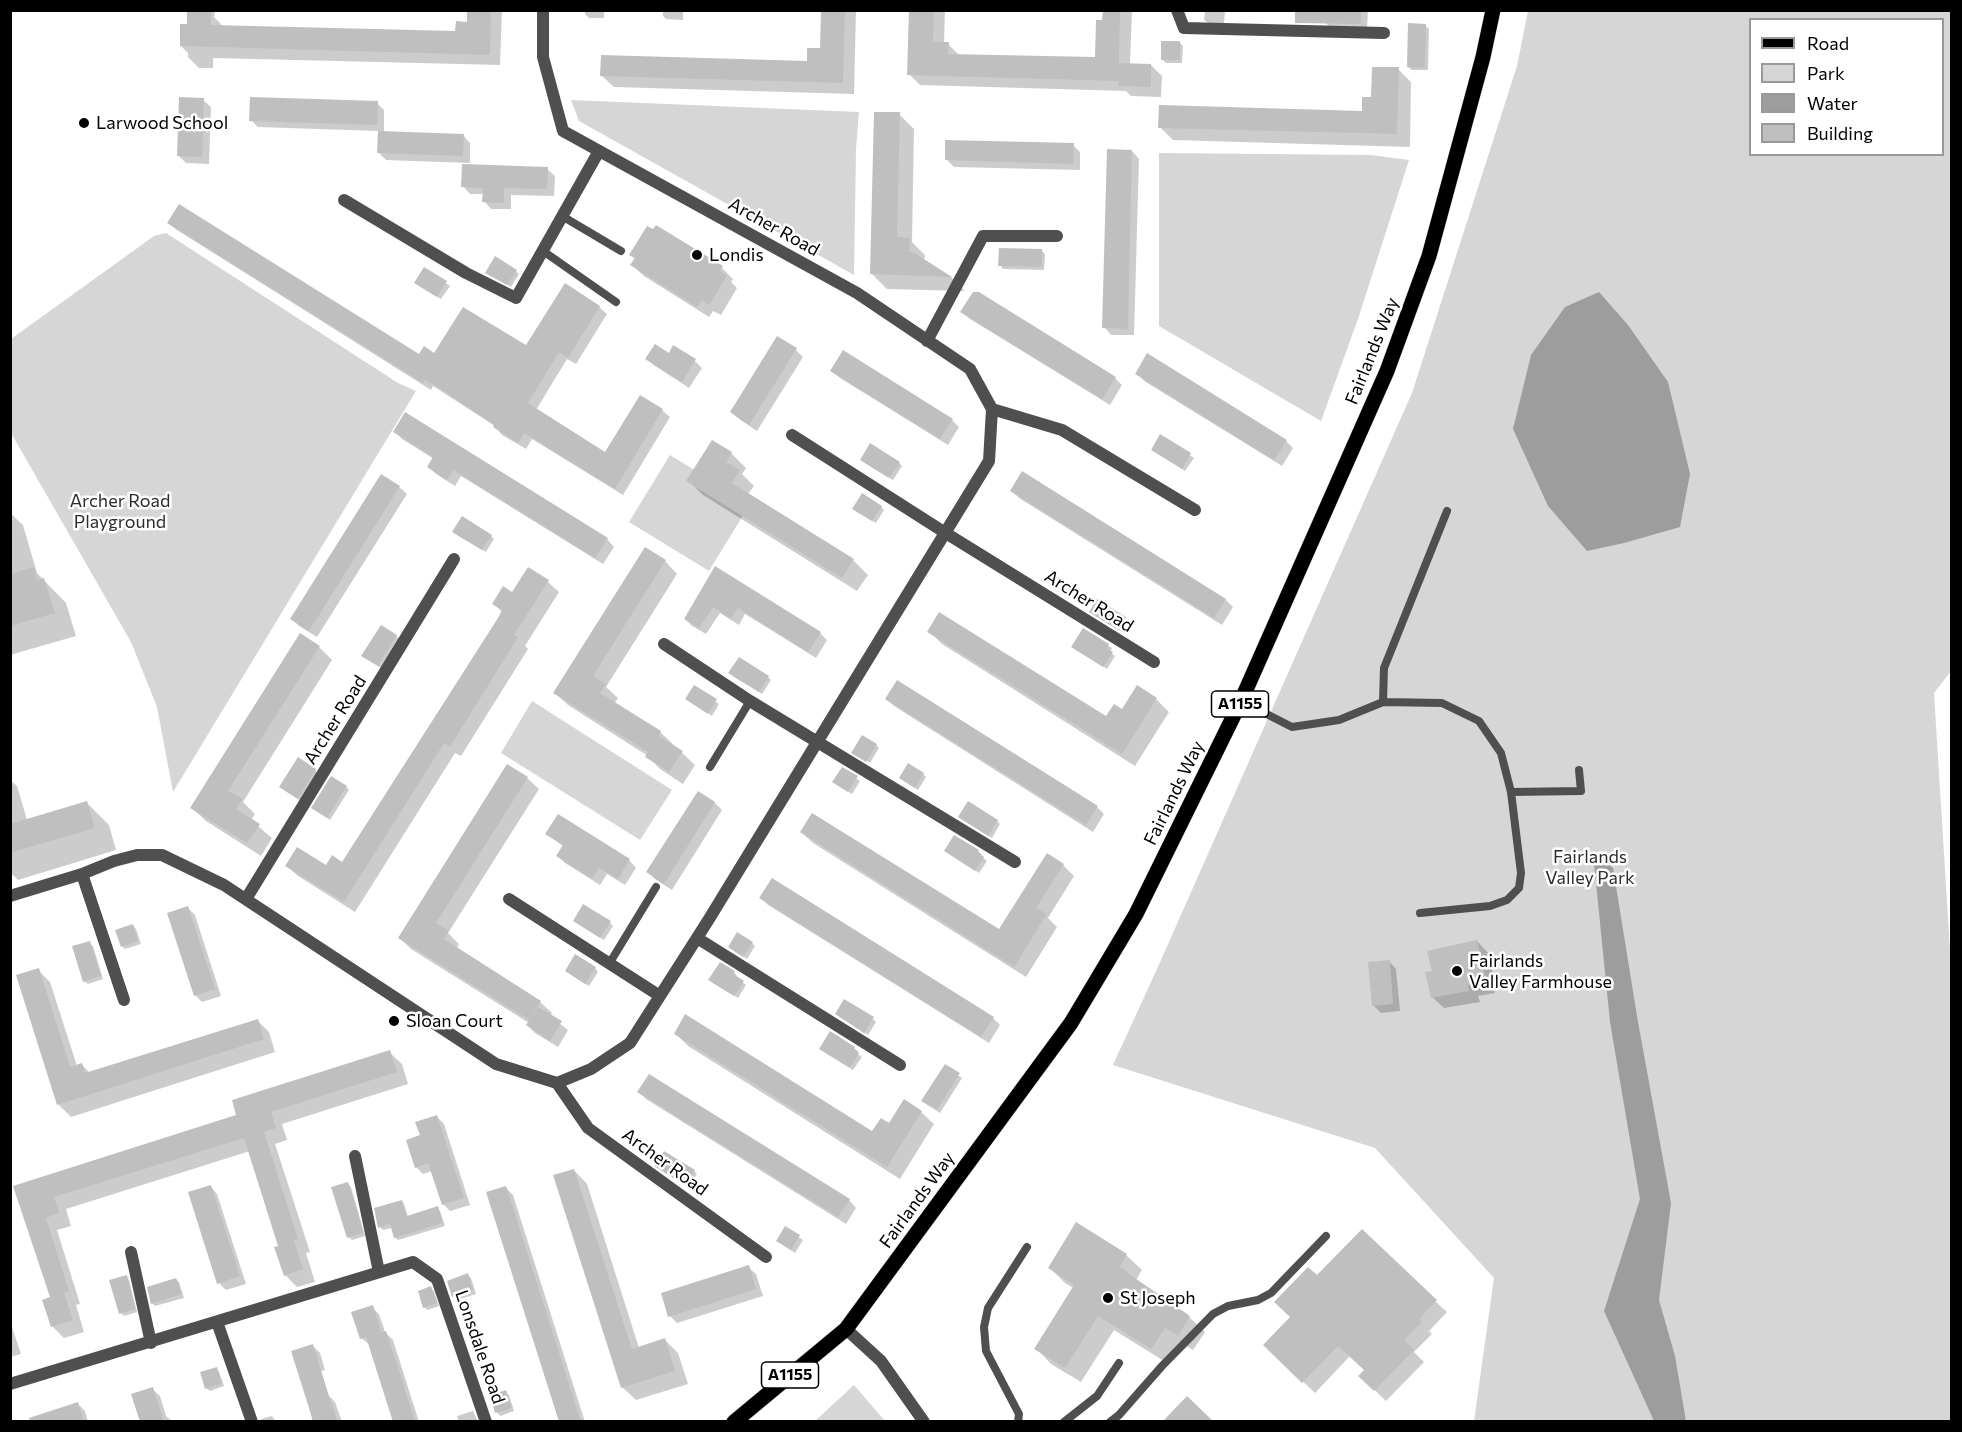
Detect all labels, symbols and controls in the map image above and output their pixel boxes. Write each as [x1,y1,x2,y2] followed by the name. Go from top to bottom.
[1749,18,1944,156] legend
[1807,32,1849,54] text: Road
[1807,62,1845,84] text: Park
[1807,92,1858,114] text: Water
[96,112,228,134] place label: Larwood School
[77,116,91,130] marker: Larwood School
[1807,122,1873,144] text: Building
[725,193,823,261] street label: Archer Road
[709,244,764,266] place label: Londis
[690,248,704,262] marker: Londis
[1341,294,1403,408] street label: Fairlands Way
[70,490,170,532] park label: Archer Road Playground
[1041,565,1137,637] street label: Archer Road
[299,672,371,768] street label: Archer Road
[1212,691,1268,717] road number: A1155
[1139,737,1209,849] street label: Fairlands Way
[1545,846,1635,888] park label: Fairlands Valley Park
[1469,950,1612,992] place label: Fairlands Valley Farmhouse
[1450,964,1464,978] marker: Fairlands Valley Farmhouse
[406,1010,503,1032] place label: Sloan Court
[387,1014,401,1028] marker: Sloan Court
[618,1124,712,1200] street label: Archer Road
[875,1148,959,1252] street label: Fairlands Way
[450,1287,510,1407] street label: Lonsdale Road
[1120,1287,1196,1309] place label: St Joseph
[1101,1291,1115,1305] marker: St Joseph
[762,1362,818,1388] road number: A1155

